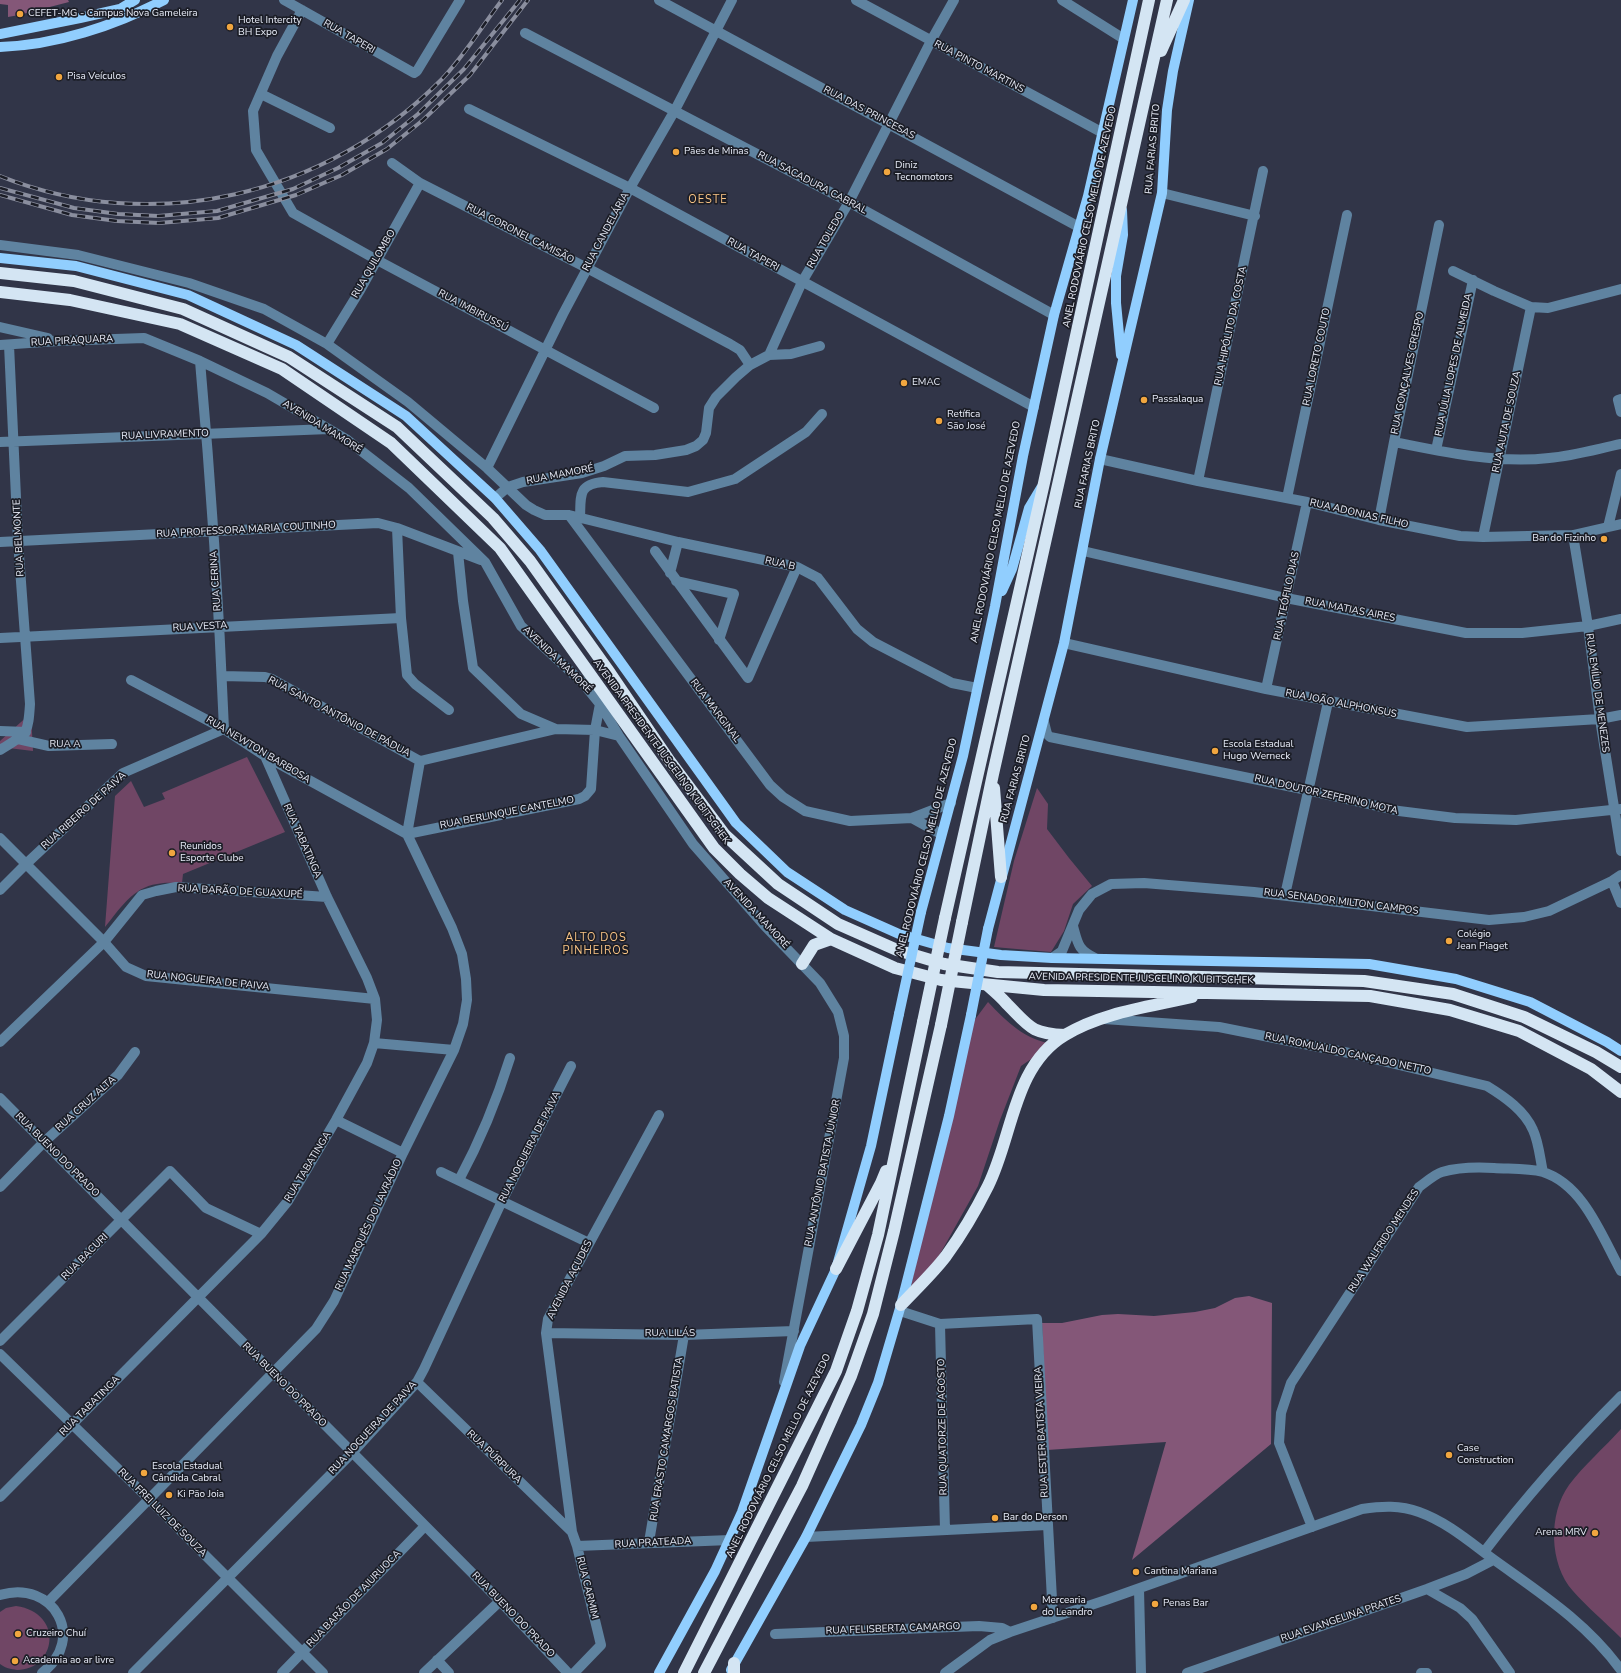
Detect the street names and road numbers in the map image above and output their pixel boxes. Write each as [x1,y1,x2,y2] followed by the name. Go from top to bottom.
[321,17,377,57] street label: RUA TAPERI
[932,38,1026,96] street label: RUA PINTO MARTINS
[821,84,917,142] street label: RUA DAS PRINCESAS
[1143,103,1163,195] street label: RUA FARIAS BRITO
[1061,105,1119,329] street label: ANEL RODOVIÁRIO CELSO MELLO DE AZEVEDO
[755,149,869,217] street label: RUA SACADURA CABRAL
[580,191,632,273] street label: RUA CANDELÁRIA
[464,202,576,266] street label: RUA CORONEL CAMISÃO
[805,210,847,270] street label: RUA TOLEDO
[350,228,398,300] street label: RUA QUILOMBO
[725,236,781,274] street label: RUA TAPERI
[1212,265,1250,387] street label: RUA HIPÓLITO DA COSTA
[436,287,510,335] street label: RUA IMBIRUSSÚ
[1433,292,1475,438] street label: RUA JÚLIA LOPES DE ALMEIDA
[1301,307,1333,407] street label: RUA LORETO COUTO
[1389,311,1427,435] street label: RUA GONÇALVES CRESPO
[31,333,113,349] street label: RUA PIRAQUARA
[1490,370,1524,474] street label: RUA AUTA DE SOUZA
[280,398,364,456] street label: AVENIDA MAMORÉ
[1073,419,1103,509] street label: RUA FARIAS BRITO
[969,420,1023,644] street label: ANEL RODOVIÁRIO CELSO MELLO DE AZEVEDO
[121,427,209,443] street label: RUA LIVRAMENTO
[525,463,595,487] street label: RUA MAMORÉ
[1309,497,1409,531] street label: RUA ADONIAS FILHO
[11,499,27,577] street label: RUA BELMONTE
[156,519,336,541] street label: RUA PROFESSORA MARIA COUTINHO
[208,551,224,611] street label: RUA CERINA
[1272,551,1302,641] street label: RUA TEÓFILO DIAS
[764,555,796,573] street label: RUA B
[1304,595,1396,625] street label: RUA MATIAS AIRES
[172,620,228,634] street label: RUA VESTA
[520,624,594,696] street label: AVENIDA MAMORÉ
[1583,633,1611,753] street label: RUA EMÍLIO DE MENEZES
[590,657,732,847] street label: AVENIDA PRESIDENTE JUSCELINO KUBITSCHEK
[266,674,412,760] street label: RUA SANTO ANTÔNIO DE PÁDUA
[687,677,743,745] street label: RUA MARGINAL
[1284,687,1398,721] street label: RUA JOÃO ALPHONSUS
[204,714,312,786] street label: RUA NEWTON BARBOSA
[999,734,1033,824] street label: RUA FARIAS BRITO
[894,737,960,959] street label: ANEL RODOVIÁRIO CELSO MELLO DE AZEVEDO
[49,739,81,751] street label: RUA A
[39,770,129,852] street label: RUA RIBEIRO DE PAIVA
[1253,773,1399,817] street label: RUA DOUTOR ZEFERINO MOTA
[439,794,575,832] street label: RUA BERLINQUE CANTELMO
[280,802,324,880] street label: RUA TABATINGA
[721,877,791,951] street label: AVENIDA MAMORÉ
[177,883,303,901] street label: RUA BARÃO DE GUAXUPÉ
[1263,887,1419,917] street label: RUA SENADOR MILTON CAMPOS
[146,969,270,993] street label: RUA NOGUEIRA DE PAIVA
[1028,971,1254,987] street label: AVENIDA PRESIDENTE JUSCELINO KUBITSCHEK
[1264,1031,1432,1077] street label: RUA ROMUALDO CANÇADO NETTO
[53,1074,119,1134] street label: RUA CRUZ ALTA
[497,1089,563,1205] street label: RUA NOGUEIRA DE PAIVA
[803,1098,843,1248] street label: RUA ANTÔNIO BATISTA JÚNIOR
[12,1110,102,1200] street label: RUA BUENO DO PRADO
[282,1130,334,1204] street label: RUA TABATINGA
[333,1157,405,1293] street label: RUA MARQUÊS DO LAVRÁDIO
[1346,1187,1422,1295] street label: RUA WALFRIDO MENDES
[59,1231,111,1283] street label: RUA BACURI
[545,1238,595,1322] street label: AVENIDA AÇUDES
[645,1328,695,1340] street label: RUA LILÁS
[239,1340,329,1430] street label: RUA BUENO DO PRADO
[724,1352,834,1560] street label: ANEL RODOVIÁRIO CELSO MELLO DE AZEVEDO
[648,1356,686,1522] street label: RUA ERASTO CAMARGOS BATISTA
[936,1359,950,1495] street label: RUA QUATORZE DE AGOSTO
[1033,1366,1051,1498] street label: RUA ESTER BATISTA VIEIRA
[57,1373,123,1439] street label: RUA TABATINGA
[327,1379,419,1477] street label: RUA NOGUEIRA DE PAIVA
[464,1428,524,1486] street label: RUA PÚRPURA
[115,1466,209,1560] street label: RUA FREI LUIZ DE SOUZA
[614,1535,692,1551] street label: RUA PRATEADA
[304,1548,404,1650] street label: RUA BARÃO DE AIURUOCA
[573,1556,601,1620] street label: RUA CARMIM
[469,1570,557,1660] street label: RUA BUENO DO PRADO
[1279,1593,1403,1645] street label: RUA EVANGELINA PRATES
[825,1621,961,1637] street label: RUA FELISBERTA CAMARGO

